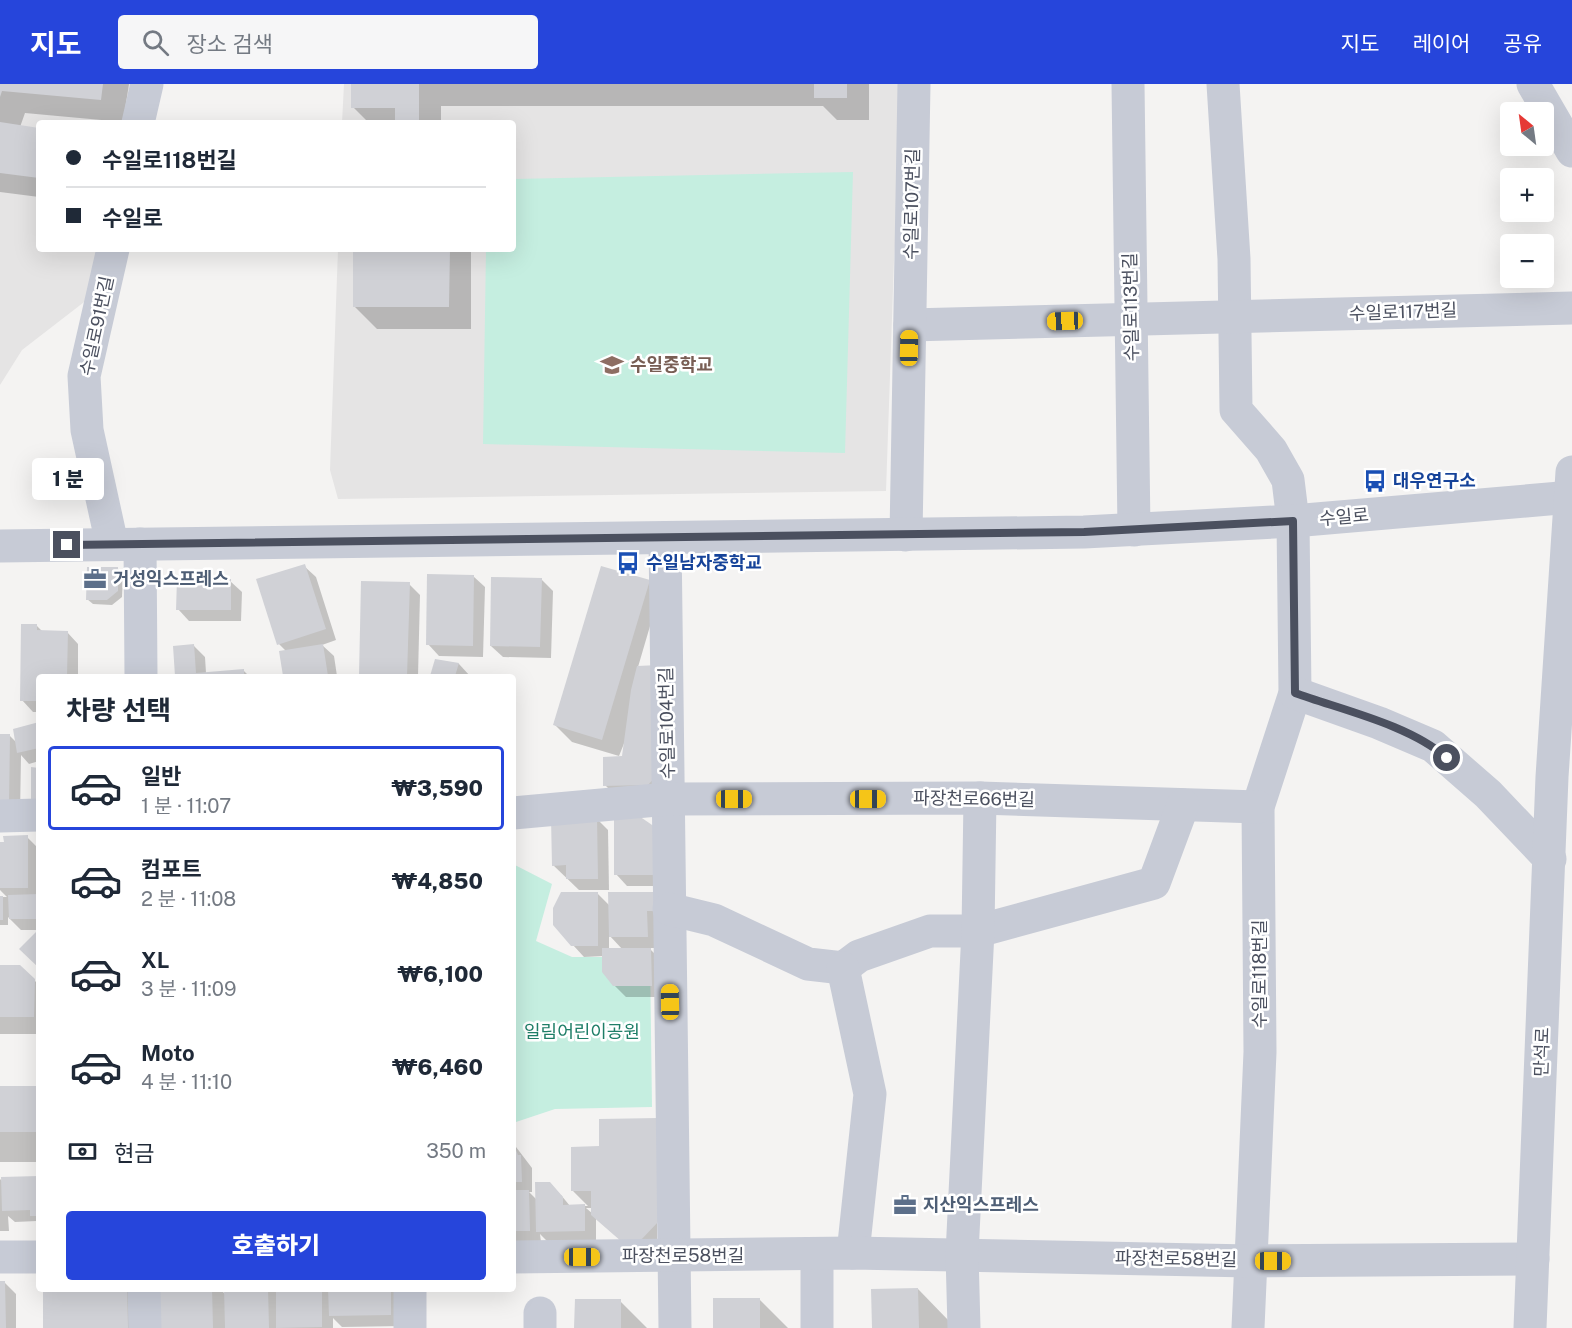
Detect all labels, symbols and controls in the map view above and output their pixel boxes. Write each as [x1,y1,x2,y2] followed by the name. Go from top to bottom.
[118,15,538,69] search box
[139,26,172,59] icon: search
[30,27,82,60] text: 지도
[187,31,273,57] text: 장소 검색
[1341,31,1379,56] text: 지도
[1412,31,1470,56] text: 레이어
[1503,31,1542,56] text: 공유
[1500,102,1554,156] north arrow
[1500,102,1554,288] map controls
[102,147,237,173] text: 수일로118번길
[900,148,923,260] street label: 수일로107번길
[1500,168,1554,222] button: +
[102,205,163,231] text: 수일로
[1500,234,1554,288] button: −
[1119,252,1142,362] street label: 수일로113번길
[76,274,117,378] street label: 수일로91번길
[1349,299,1457,324] street label: 수일로117번길
[1047,311,1083,331] car
[900,330,918,366] car
[599,352,625,378] school or university icon: 수일중학교
[630,354,713,375] place label: 수일중학교
[31,458,103,500] callout: 1 분
[52,467,84,491] text: 1 분
[1362,468,1388,494] bus stop icon: 대우연구소
[1393,470,1476,491] place label: 대우연구소
[1318,504,1370,529] street label: 수일로
[53,531,80,558] route end
[615,550,641,576] bus stop icon: 수일남자중학교
[646,552,762,573] place label: 수일남자중학교
[82,566,108,592] office icon: 거성익스프레스
[113,568,229,589] place label: 거성익스프레스
[655,667,678,779] street label: 수일로104번길
[66,694,171,726] text: 차량 선택
[1433,744,1460,771] route start
[69,761,123,815] icon: car
[141,763,181,789] text: 일반
[392,775,483,801] text: ₩3,590
[913,787,1035,810] street label: 파장천로66번길
[716,790,752,808] car
[850,790,886,808] car
[141,794,231,818] text: 1 분 · 11:07
[69,854,123,908] icon: car
[141,856,202,882] text: 컴포트
[392,868,483,894] text: ₩4,850
[141,887,236,911] text: 2 분 · 11:08
[1249,919,1270,1029] street label: 수일로118번길
[69,947,123,1001] icon: car
[141,947,169,973] text: XL
[398,961,483,987] text: ₩6,100
[141,977,236,1001] text: 3 분 · 11:09
[661,984,679,1020] car
[524,1021,640,1042] park label: 일림어린이공원
[1530,1027,1553,1077] street label: 만석로
[69,1040,123,1094] icon: car
[141,1040,195,1066] text: Moto
[392,1054,483,1080] text: ₩6,460
[141,1070,232,1094] text: 4 분 · 11:10
[66,1135,99,1168] icon: cash
[426,1139,486,1163] text: 350 m
[114,1140,154,1166] text: 현금
[892,1192,918,1218] office icon: 지산익스프레스
[923,1194,1039,1215] place label: 지산익스프레스
[66,1211,486,1280] button: 호출하기
[622,1245,744,1266] street label: 파장천로58번길
[1115,1247,1237,1270] street label: 파장천로58번길
[564,1248,600,1266] car
[1255,1252,1291,1270] car

